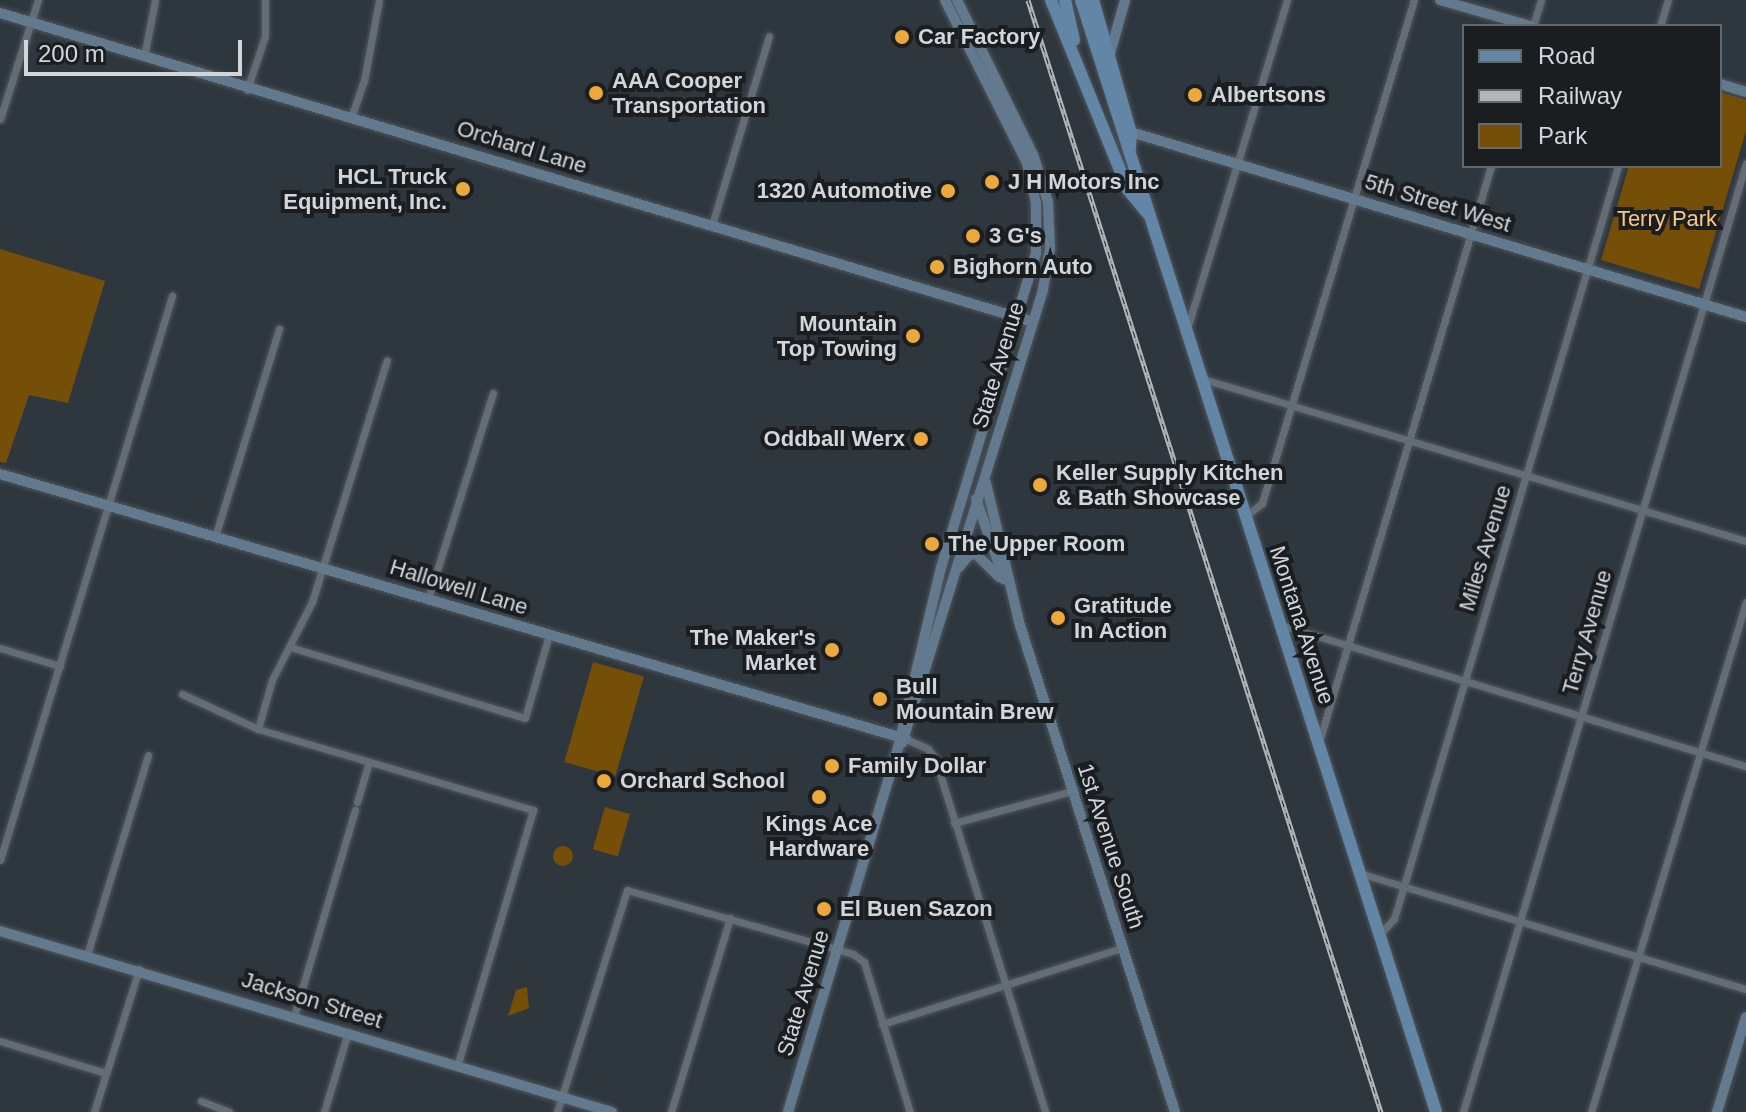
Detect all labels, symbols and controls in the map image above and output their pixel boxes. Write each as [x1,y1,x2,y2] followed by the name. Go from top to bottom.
[28,24,246,74] scale bar
[918,24,1040,50] place label: Car Factory
[1462,24,1722,168] legend
[893,28,911,46] marker: Car Factory
[38,40,105,67] text: 200 m
[1538,42,1595,69] text: Road
[612,67,766,118] place label: AAA Cooper Transportation
[1211,82,1326,108] place label: Albertsons
[1538,82,1622,109] text: Railway
[587,84,605,102] marker: AAA Cooper Transportation
[1186,86,1204,104] marker: Albertsons
[454,115,590,179] street label: Orchard Lane
[1538,122,1587,149] text: Park
[283,163,447,214] place label: HCL Truck Equipment, Inc.
[1362,168,1514,238] street label: 5th Street West
[1008,169,1160,195] place label: J H Motors Inc
[983,173,1001,191] marker: J H Motors Inc
[756,178,932,204] place label: 1320 Automotive
[454,180,472,198] marker: HCL Truck Equipment, Inc.
[939,182,957,200] marker: 1320 Automotive
[1617,206,1717,232] park label: Terry Park
[989,223,1042,249] place label: 3 G's
[964,227,982,245] marker: 3 G's
[953,254,1094,280] place label: Bighorn Auto
[928,258,946,276] marker: Bighorn Auto
[966,298,1030,432] street label: State Avenue
[777,310,897,362] place label: Mountain Top Towing
[904,327,922,345] marker: Mountain Top Towing
[764,426,905,452] place label: Oddball Werx
[912,430,930,448] marker: Oddball Werx
[1056,459,1283,510] place label: Keller Supply Kitchen & Bath Showcase
[1031,476,1049,494] marker: Keller Supply Kitchen & Bath Showcase
[1453,481,1517,615] street label: Miles Avenue
[948,531,1125,557] place label: The Upper Room
[923,535,941,553] marker: The Upper Room
[1264,542,1340,708] street label: Montana Avenue
[387,553,531,621] street label: Hallowell Lane
[1557,566,1617,698] street label: Terry Avenue
[1074,592,1172,644] place label: Gratitude In Action
[1049,609,1067,627] marker: Gratitude In Action
[690,624,816,676] place label: The Maker's Market
[823,641,841,659] marker: The Maker's Market
[896,673,1054,724] place label: Bull Mountain Brew
[871,690,889,708] marker: Bull Mountain Brew
[848,753,986,779] place label: Family Dollar
[823,757,841,775] marker: Family Dollar
[1072,760,1150,932] street label: 1st Avenue South
[620,768,785,794] place label: Orchard School
[595,772,613,790] marker: Orchard School
[810,788,828,806] marker: Kings Ace Hardware
[765,810,873,862] place label: Kings Ace Hardware
[840,896,993,922] place label: El Buen Sazon
[815,900,833,918] marker: El Buen Sazon
[771,926,835,1060] street label: State Avenue
[239,966,385,1034] street label: Jackson Street

